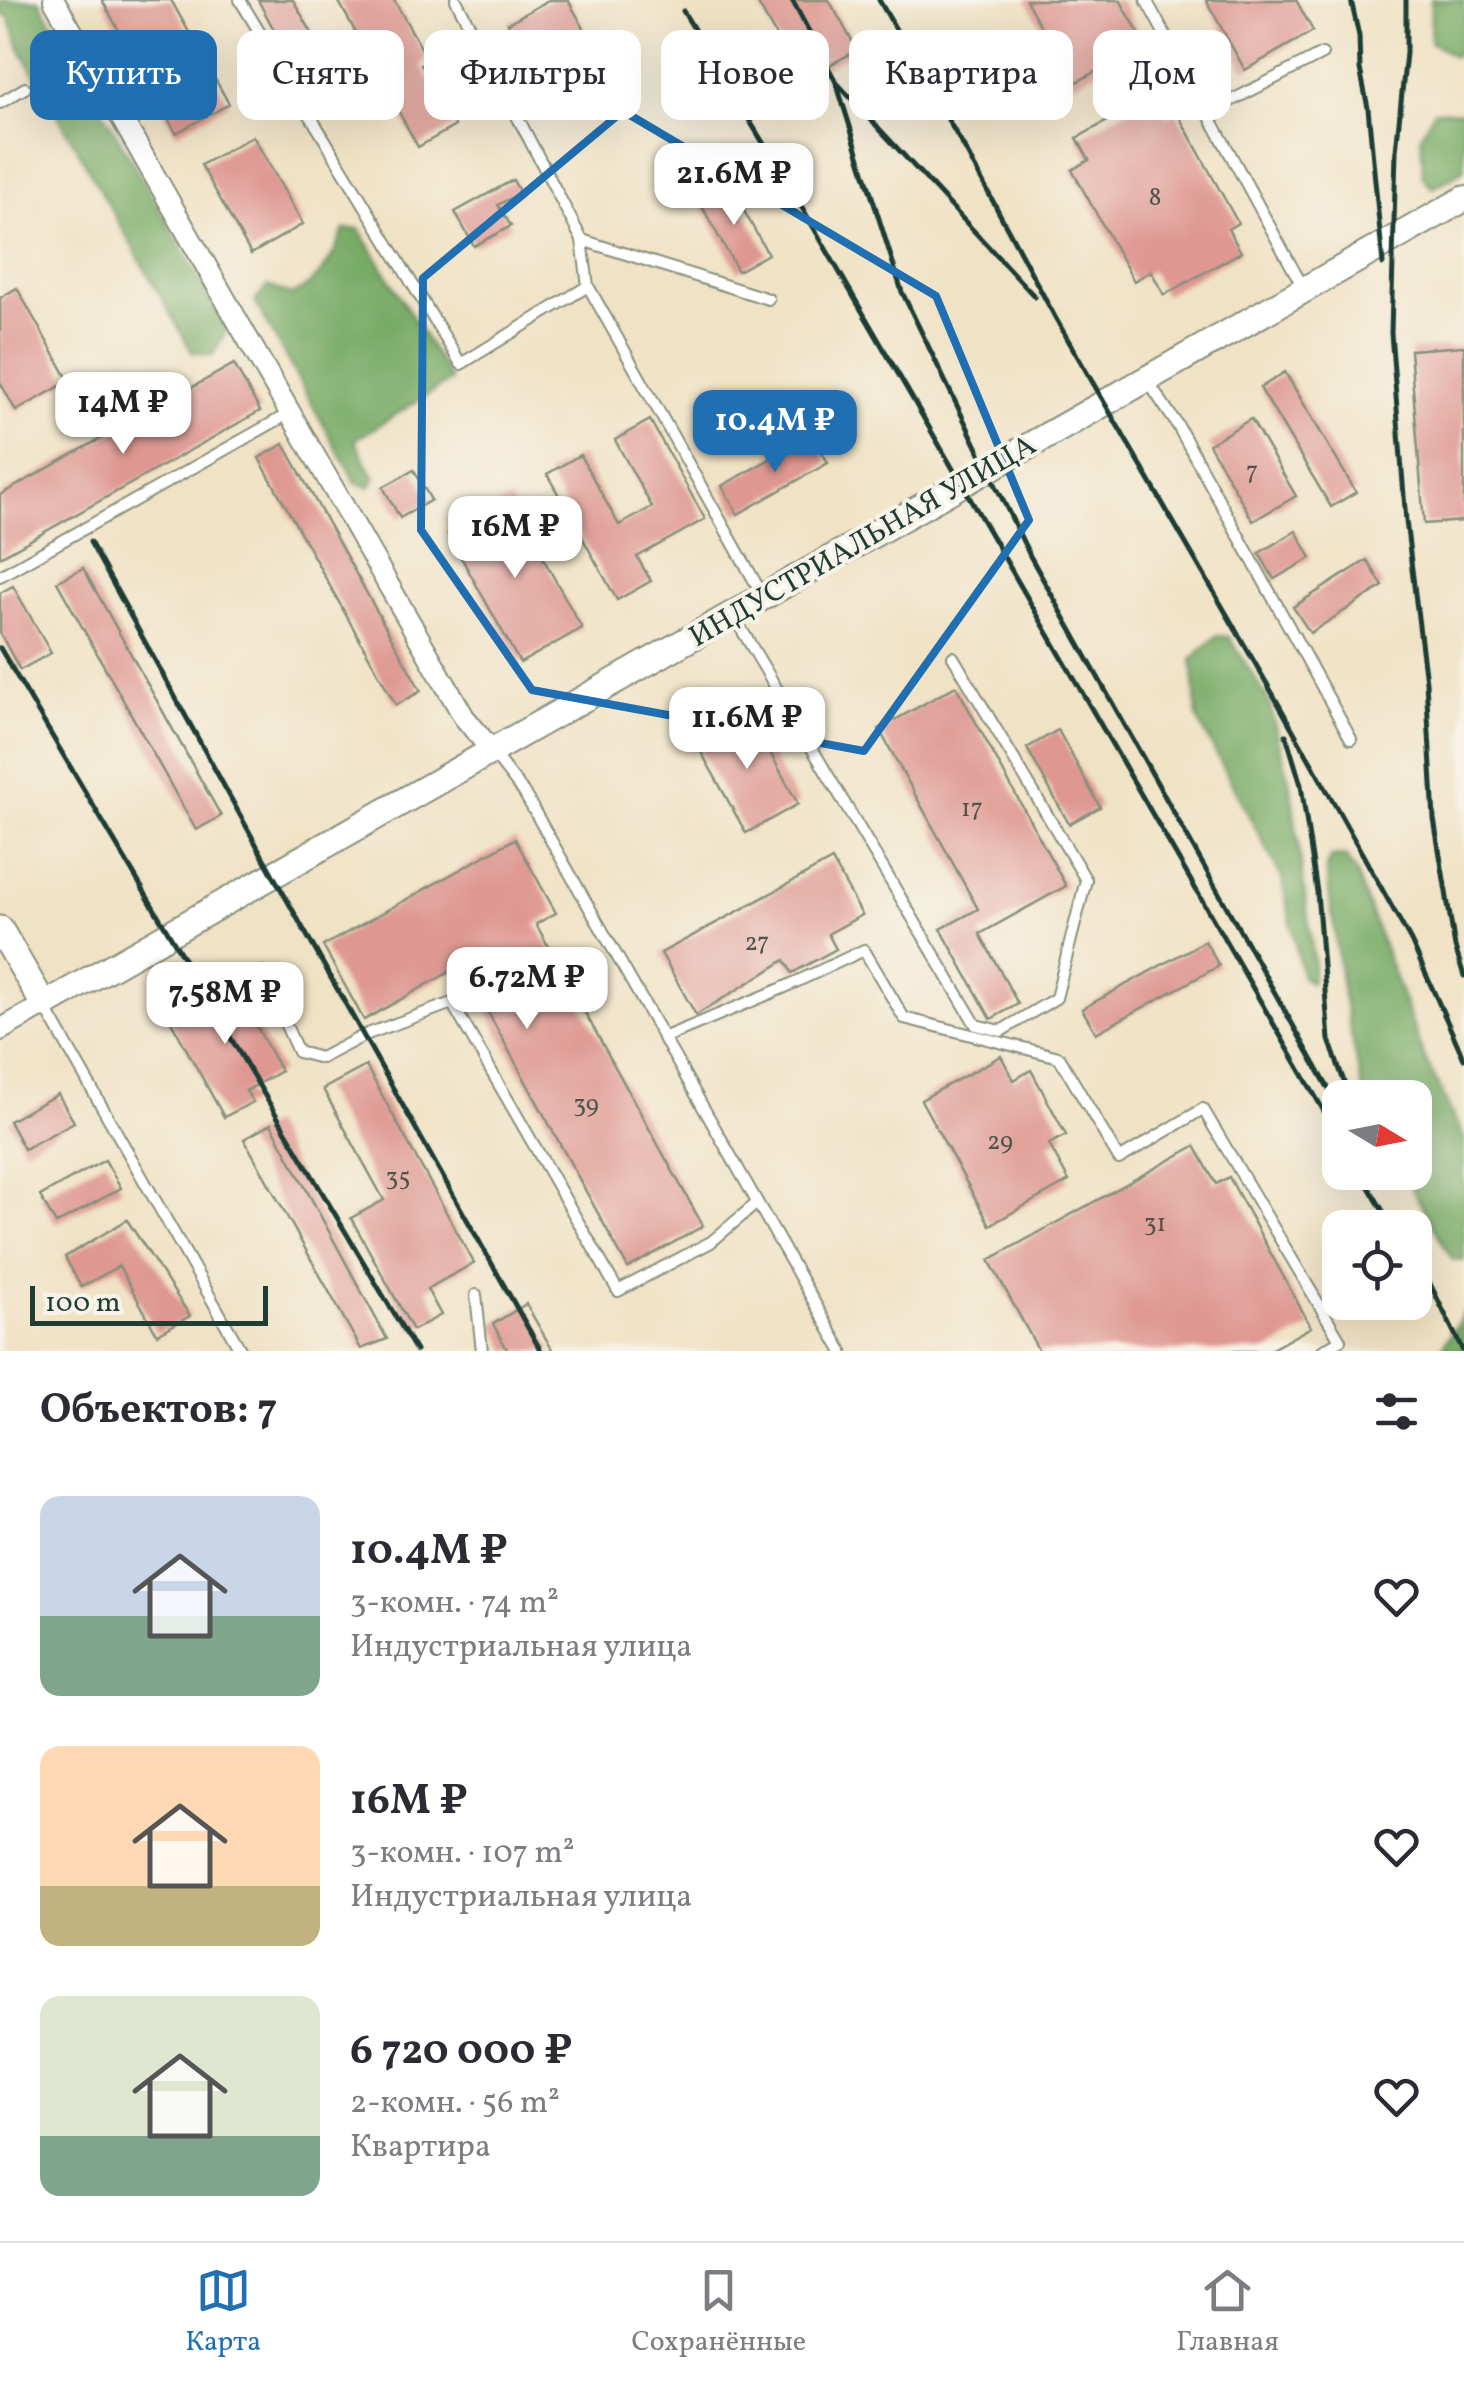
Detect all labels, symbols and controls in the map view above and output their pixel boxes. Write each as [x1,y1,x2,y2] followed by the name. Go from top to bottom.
[30,30,217,120] chip: Купить
[237,30,404,120] chip: Снять
[424,30,641,120] chip: Фильтры
[661,30,829,120] chip: Новое
[849,30,1073,120] chip: Квартира
[1093,30,1231,120] chip: Дом
[642,143,826,228] pin: 21.6M ₽
[676,153,792,197] text: 21.6M ₽
[1149,181,1161,216] house number: 8
[53,372,193,457] pin: 14M ₽
[77,382,169,426] text: 14M ₽
[683,390,867,475] pin: 10.4M ₽
[715,400,835,444] text: 10.4M ₽
[682,425,1044,659] street label: ИНДУСТРИАЛЬНАЯ УЛИЦА
[1246,455,1258,490] house number: 7
[445,496,585,581] pin: 16M ₽
[470,506,560,550] text: 16M ₽
[655,687,839,772] pin: 11.6M ₽
[691,697,803,741] text: 11.6M ₽
[961,792,983,827] house number: 17
[745,926,769,961] house number: 27
[435,947,619,1032] pin: 6.72M ₽
[469,957,585,1001] text: 6.72M ₽
[133,962,317,1047] pin: 7.58M ₽
[169,972,281,1016] text: 7.58M ₽
[1322,1080,1432,1190] north arrow
[1322,1080,1432,1320] map controls
[573,1088,599,1123] house number: 39
[987,1125,1013,1160] house number: 29
[386,1161,410,1196] house number: 35
[1144,1207,1166,1242] house number: 31
[1322,1210,1432,1320] button: locate
[30,1281,268,1326] scale bar
[45,1284,120,1323] text: 100 m
[40,1382,277,1441] text: Объектов: 7
[1369,1384,1424,1439] icon: filters
[350,1523,508,1582] text: 10.4M ₽
[120,1536,240,1656] icon: home
[1369,1569,1424,1624] icon: heart
[350,1582,559,1626] text: 3-комн. · 74 m²
[350,1626,692,1670] text: Индустриальная улица
[350,1773,468,1832] text: 16M ₽
[120,1786,240,1906] icon: home
[1369,1819,1424,1874] icon: heart
[350,1832,575,1876] text: 3-комн. · 107 m²
[350,1876,692,1920] text: Индустриальная улица
[350,2023,573,2082] text: 6 720 000 ₽
[120,2036,240,2156] icon: home
[1369,2069,1424,2124] icon: heart
[350,2082,560,2126] text: 2-комн. · 56 m²
[350,2126,491,2170] text: Квартира
[185,2263,261,2362] tab: Карта
[631,2263,806,2362] tab: Сохранённые
[1176,2263,1279,2362] tab: Главная

